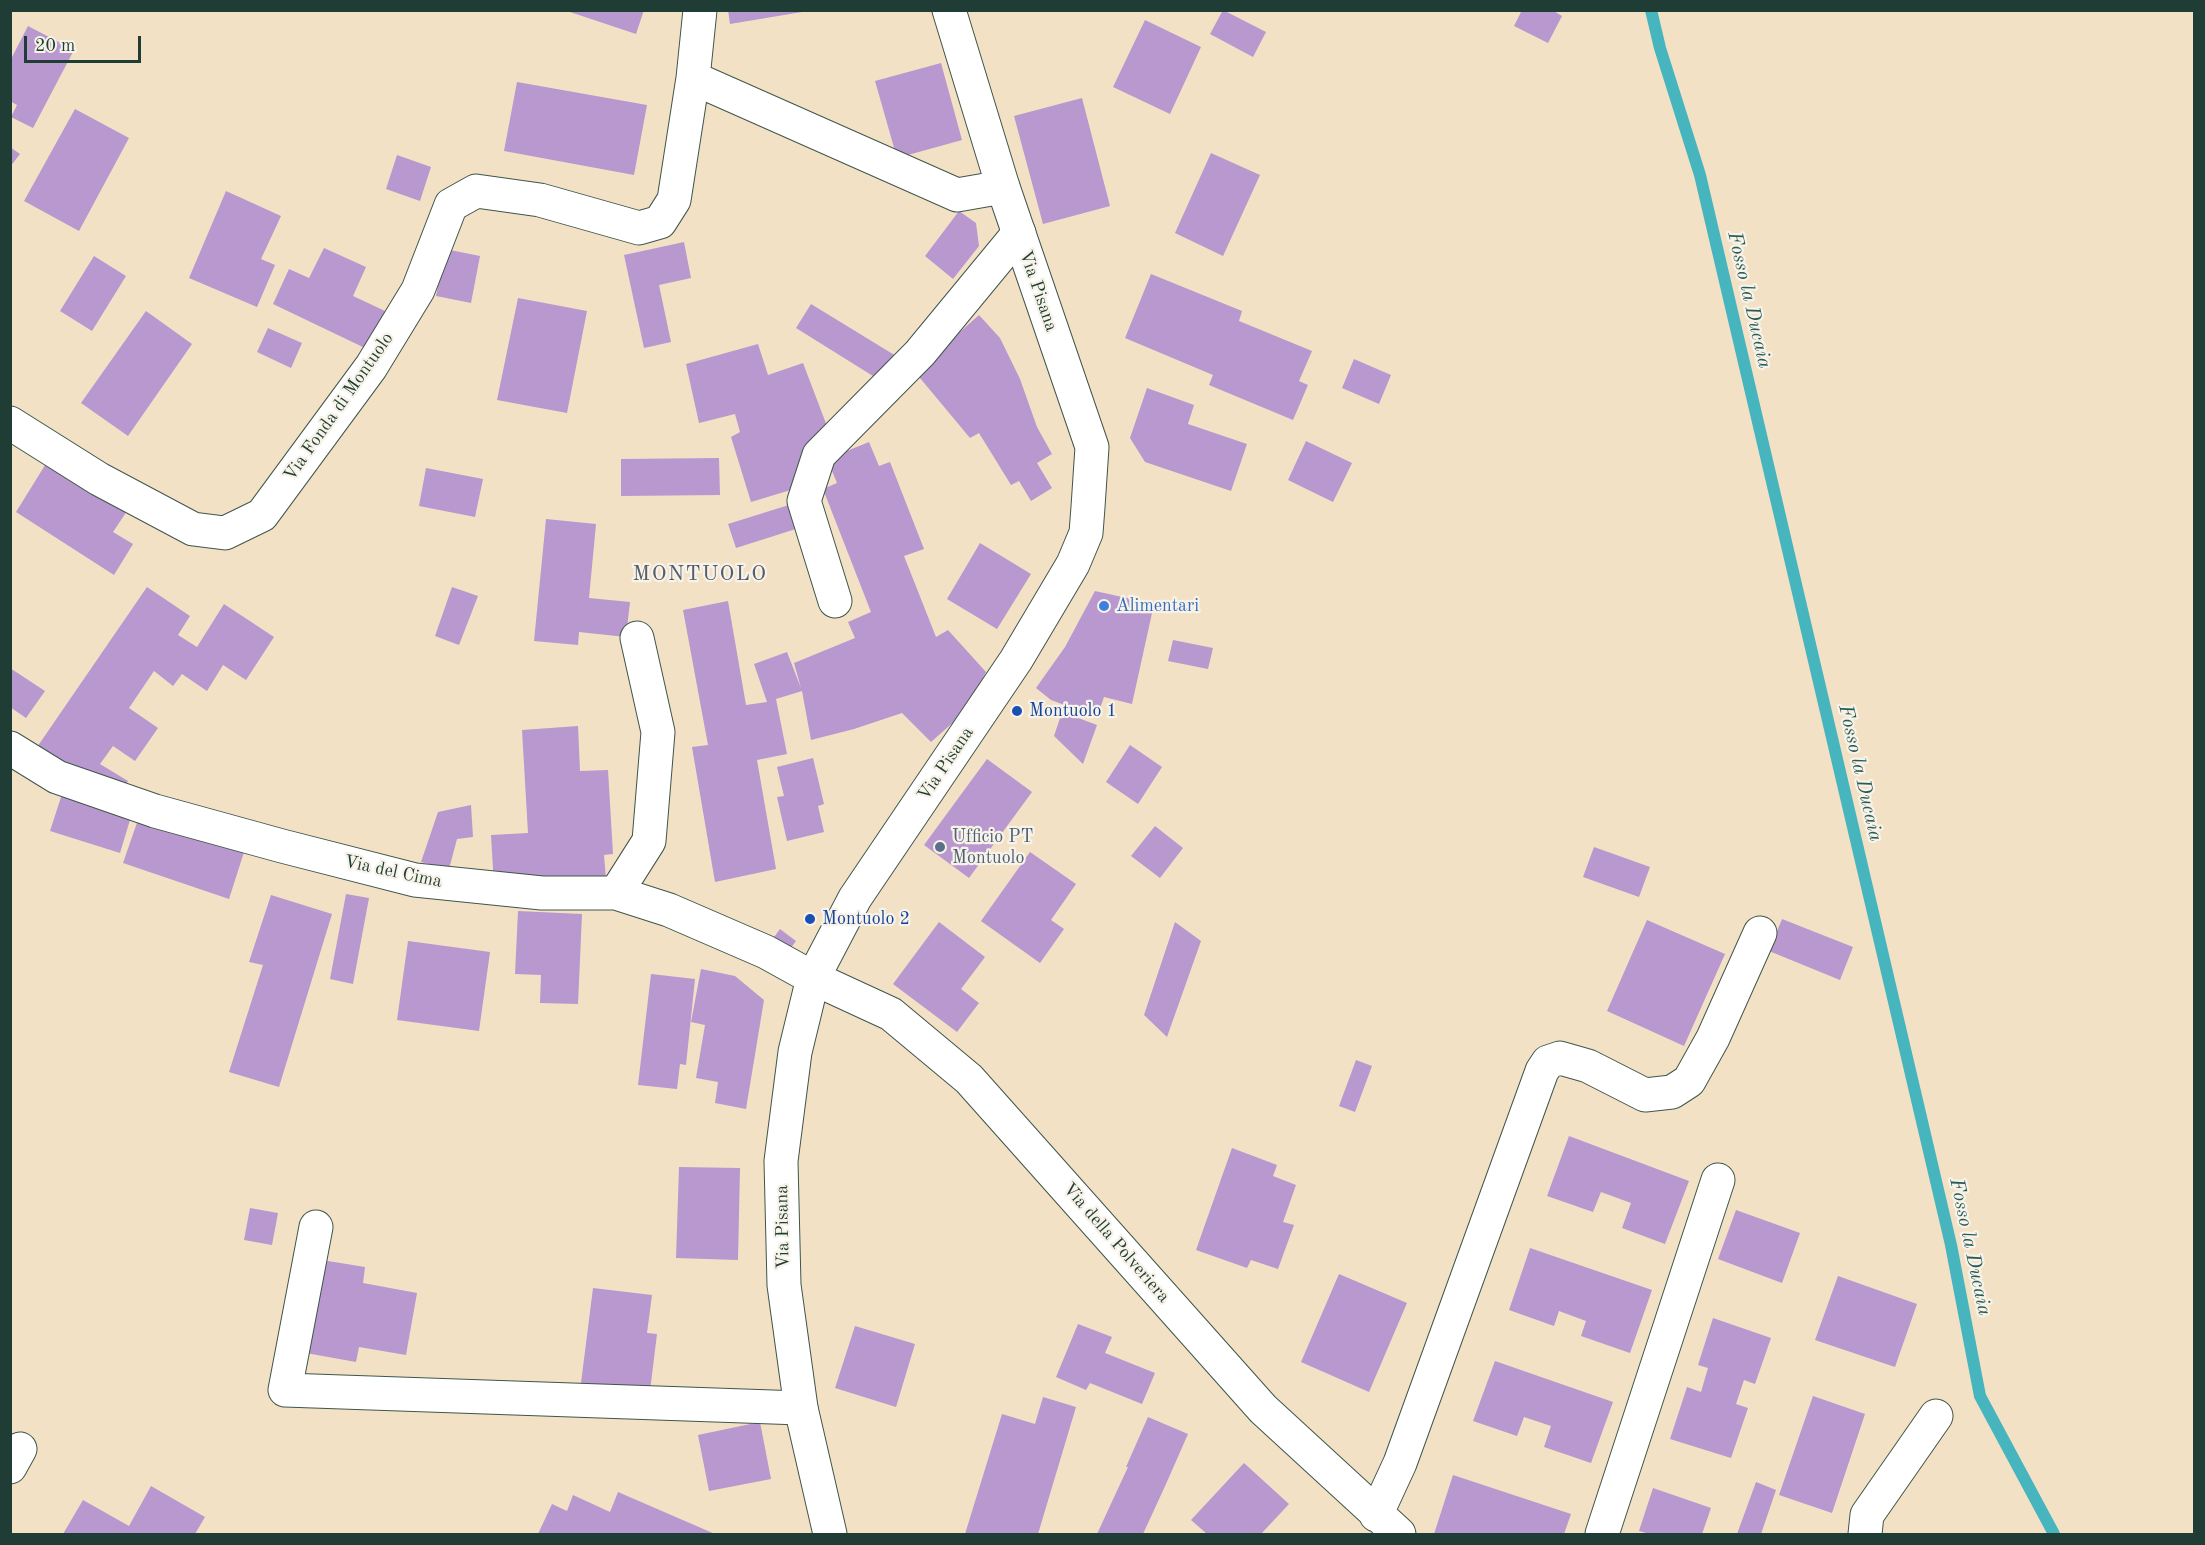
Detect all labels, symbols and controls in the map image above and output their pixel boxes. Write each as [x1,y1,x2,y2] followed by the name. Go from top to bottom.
[27,24,144,62] scale bar
[35,37,75,55] text: 20 m
[1722,229,1776,371] water label: Fosso la Ducaia
[1014,248,1062,334] street label: Via Pisana
[280,329,398,485] street label: Via Fonda di Montuolo
[633,561,767,587] district label: MONTUOLO
[1116,595,1199,617] place label: Alimentari
[1097,599,1111,613] marker: Alimentari
[1029,700,1117,722] place label: Montuolo 1
[1833,702,1887,844] water label: Fosso la Ducaia
[1010,704,1024,718] marker: Montuolo 1
[913,723,979,805] street label: Via Pisana
[952,826,1033,868] place label: Ufficio PT Montuolo
[933,840,947,854] marker: Ufficio PT Montuolo
[342,851,444,893] street label: Via del Cima
[822,908,910,930] place label: Montuolo 2
[803,912,817,926] marker: Montuolo 2
[1944,1176,1996,1318] water label: Fosso la Ducaia
[1058,1179,1174,1307] street label: Via della Polveriera
[771,1185,795,1269] street label: Via Pisana

